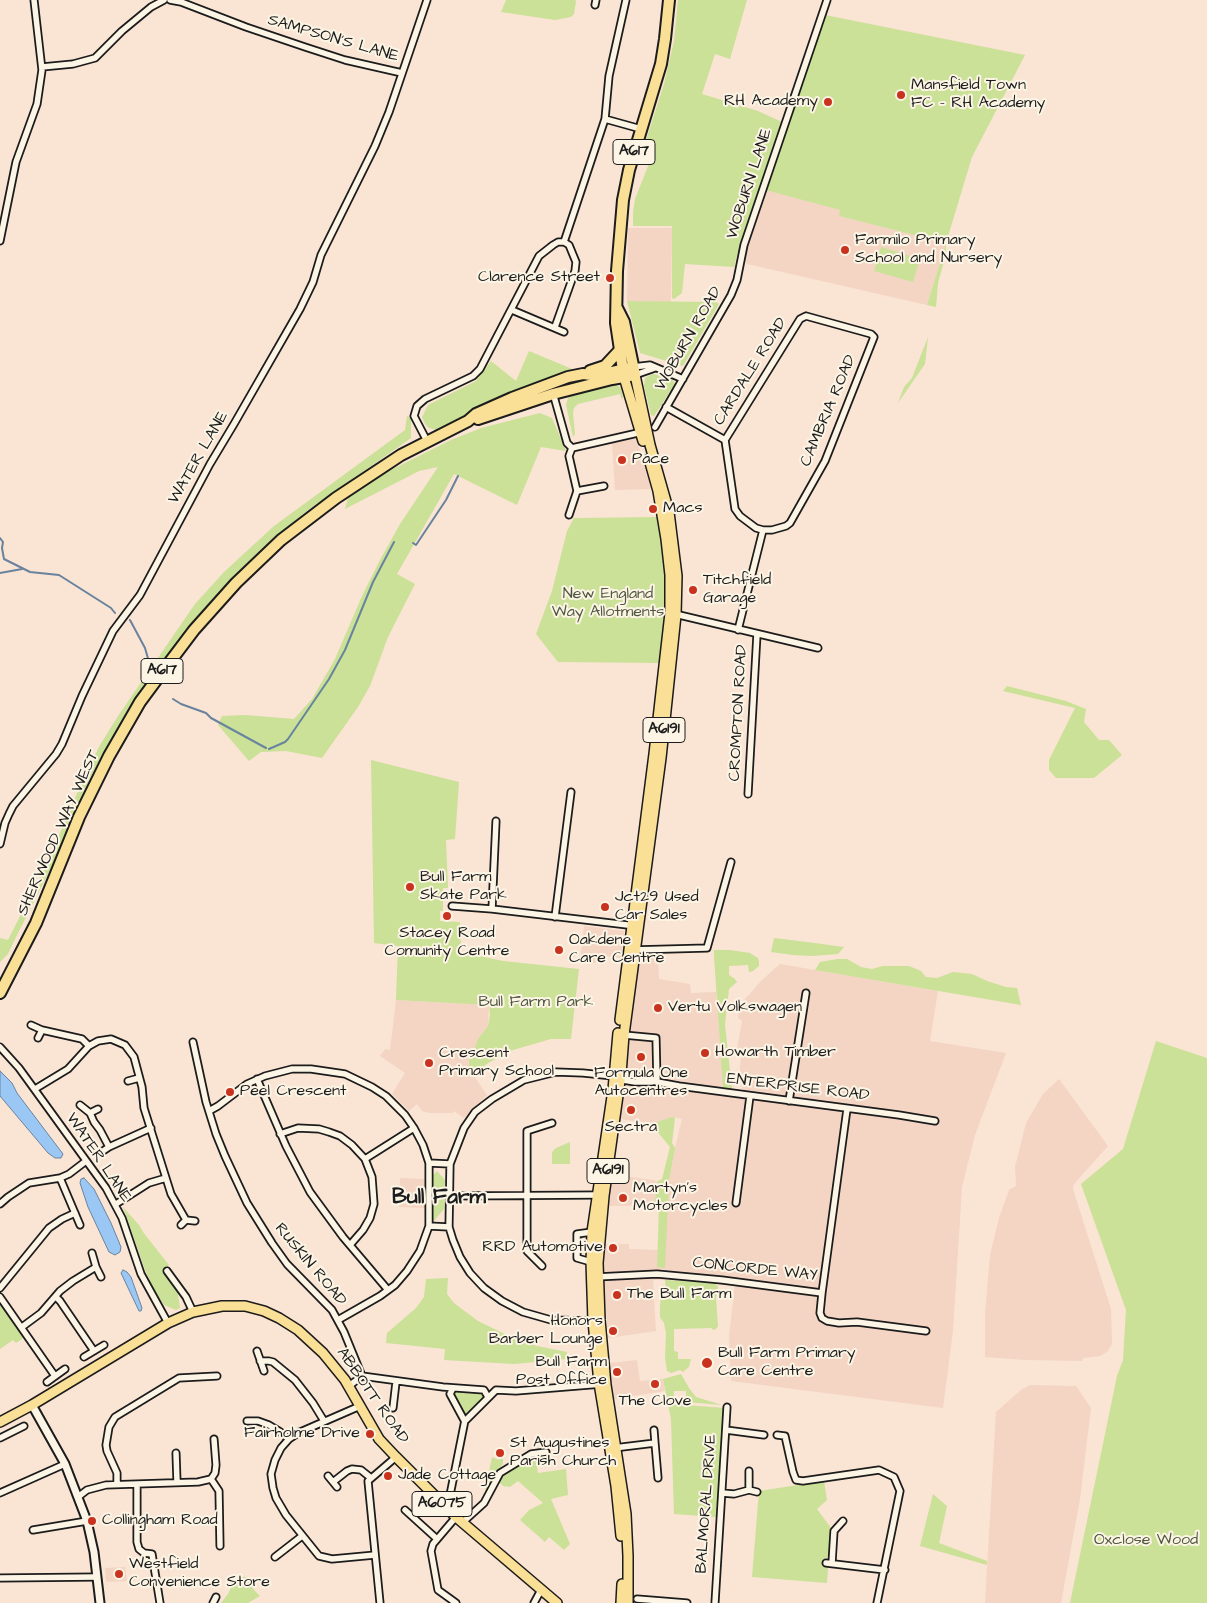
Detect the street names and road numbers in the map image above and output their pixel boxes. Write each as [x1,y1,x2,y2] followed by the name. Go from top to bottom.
[265,11,401,67] street label: SAMPSON'S LANE
[723,126,777,242] street label: WOBURN LANE
[613,140,655,164] road number: A617
[652,284,726,394] street label: WOBURN ROAD
[710,315,792,429] street label: CARDALE ROAD
[797,352,861,470] street label: CAMBRIA ROAD
[165,408,233,508] street label: WATER LANE
[726,644,752,782] street label: CROMPTON ROAD
[141,658,183,684] road number: A617
[643,718,685,742] road number: A6191
[14,747,104,919] street label: SHERWOOD WAY WEST
[726,1070,870,1106] street label: ENTERPRISE ROAD
[61,1110,135,1206] street label: WATER LANE
[587,1158,629,1184] road number: A6191
[270,1220,350,1310] street label: RUSKIN ROAD
[692,1254,818,1286] street label: CONCORDE WAY
[332,1344,412,1448] street label: ABBOTT ROAD
[693,1434,721,1574] street label: BALMORAL DRIVE
[412,1492,472,1516] road number: A6075

